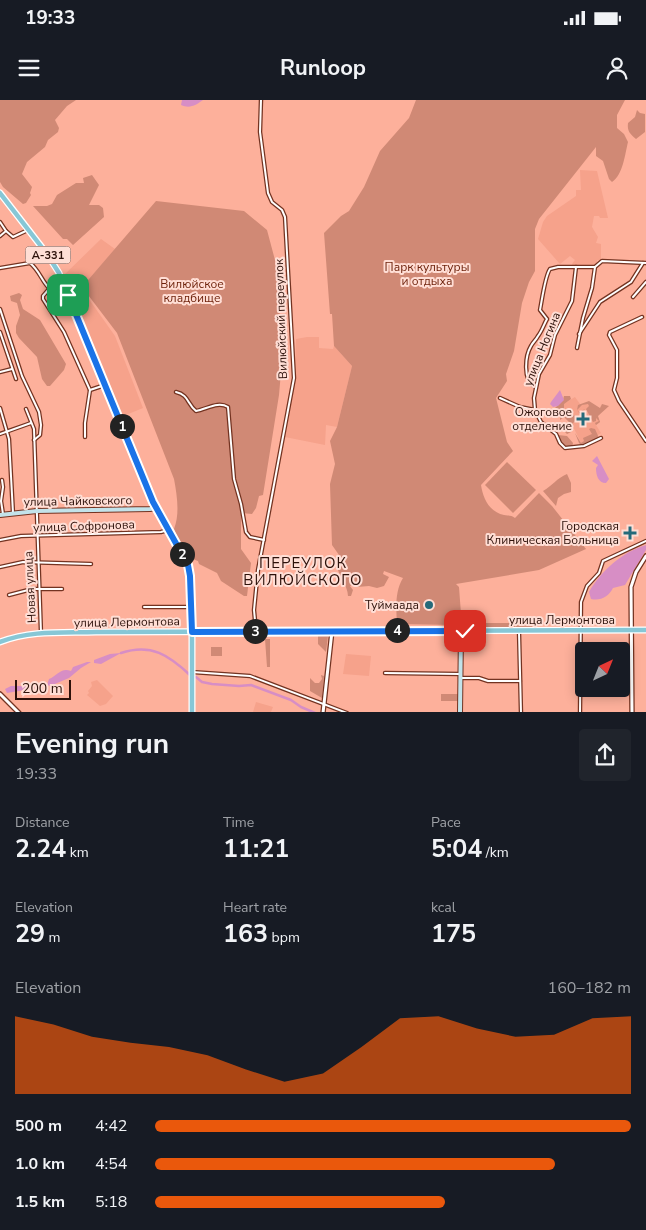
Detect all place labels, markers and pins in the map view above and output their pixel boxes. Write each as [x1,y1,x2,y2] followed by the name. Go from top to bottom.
[47,274,89,316] pin
[512,404,572,434] place label: Ожоговое отделение
[576,412,590,426] marker: Ожоговое отделение
[110,414,134,438] pin: 1
[487,518,619,548] place label: Городская Клиническая Больница
[623,526,637,540] marker: Городская Клиническая Больница
[170,542,194,566] pin: 2
[365,597,419,613] place label: Туймаада
[423,599,435,611] marker: Туймаада
[444,610,486,652] pin
[242,618,268,644] pin: 3
[384,618,410,642] pin: 4

